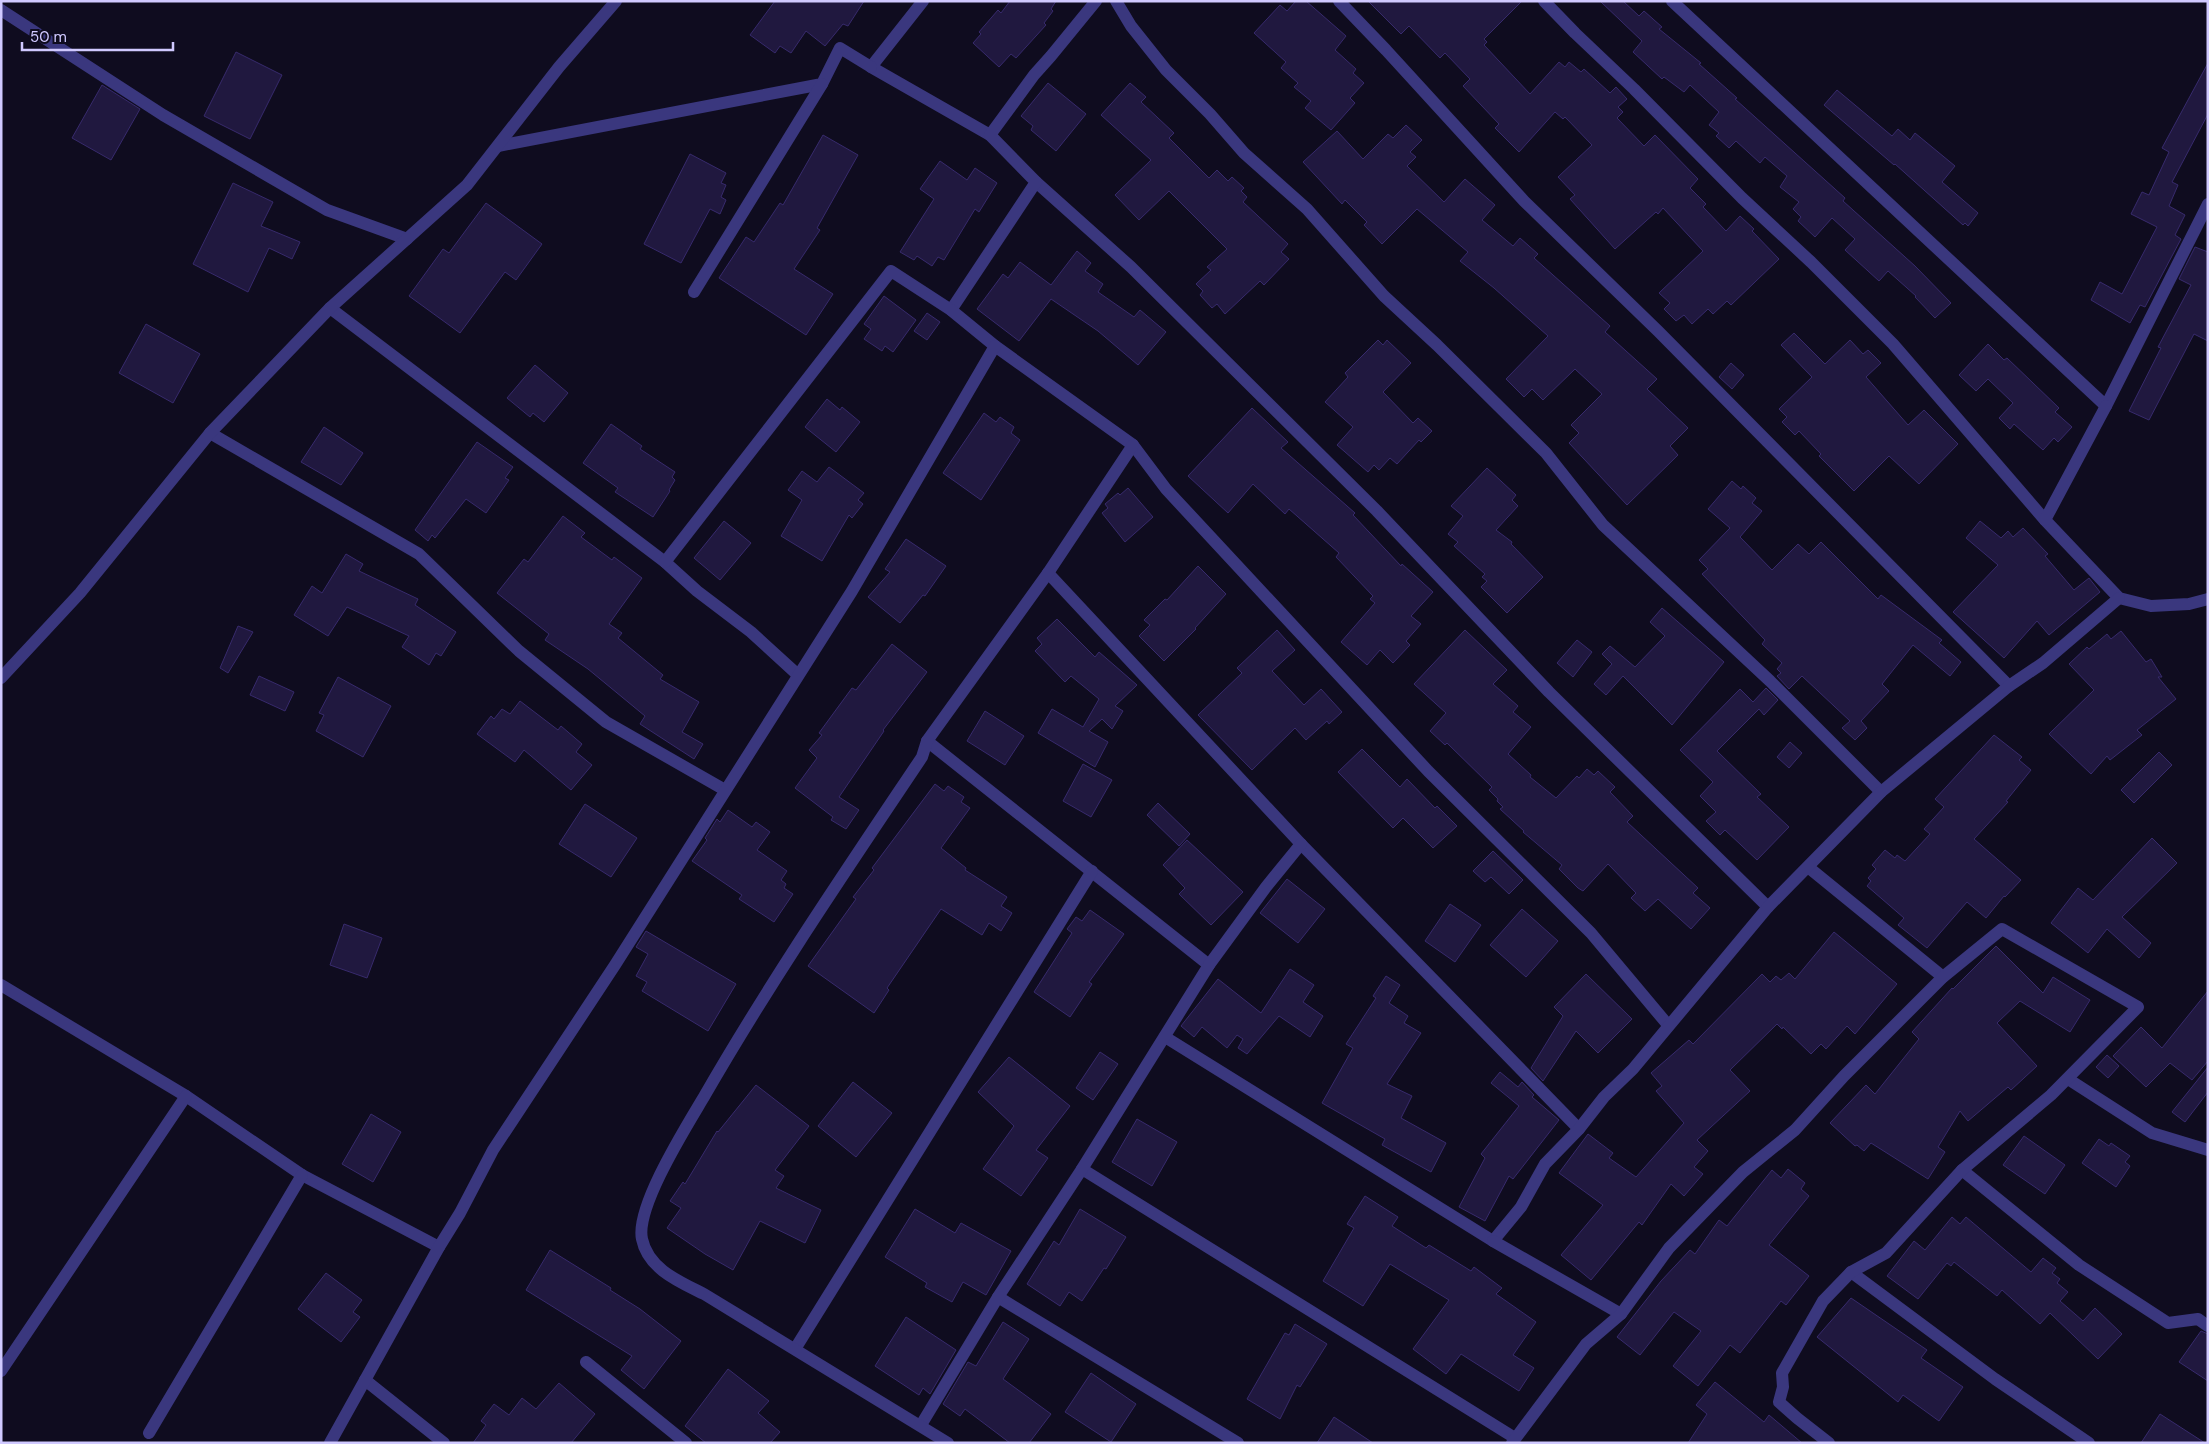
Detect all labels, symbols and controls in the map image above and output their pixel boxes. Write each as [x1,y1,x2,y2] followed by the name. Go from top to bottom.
[22,20,174,52] scale bar
[30,27,67,47] text: 50 m

